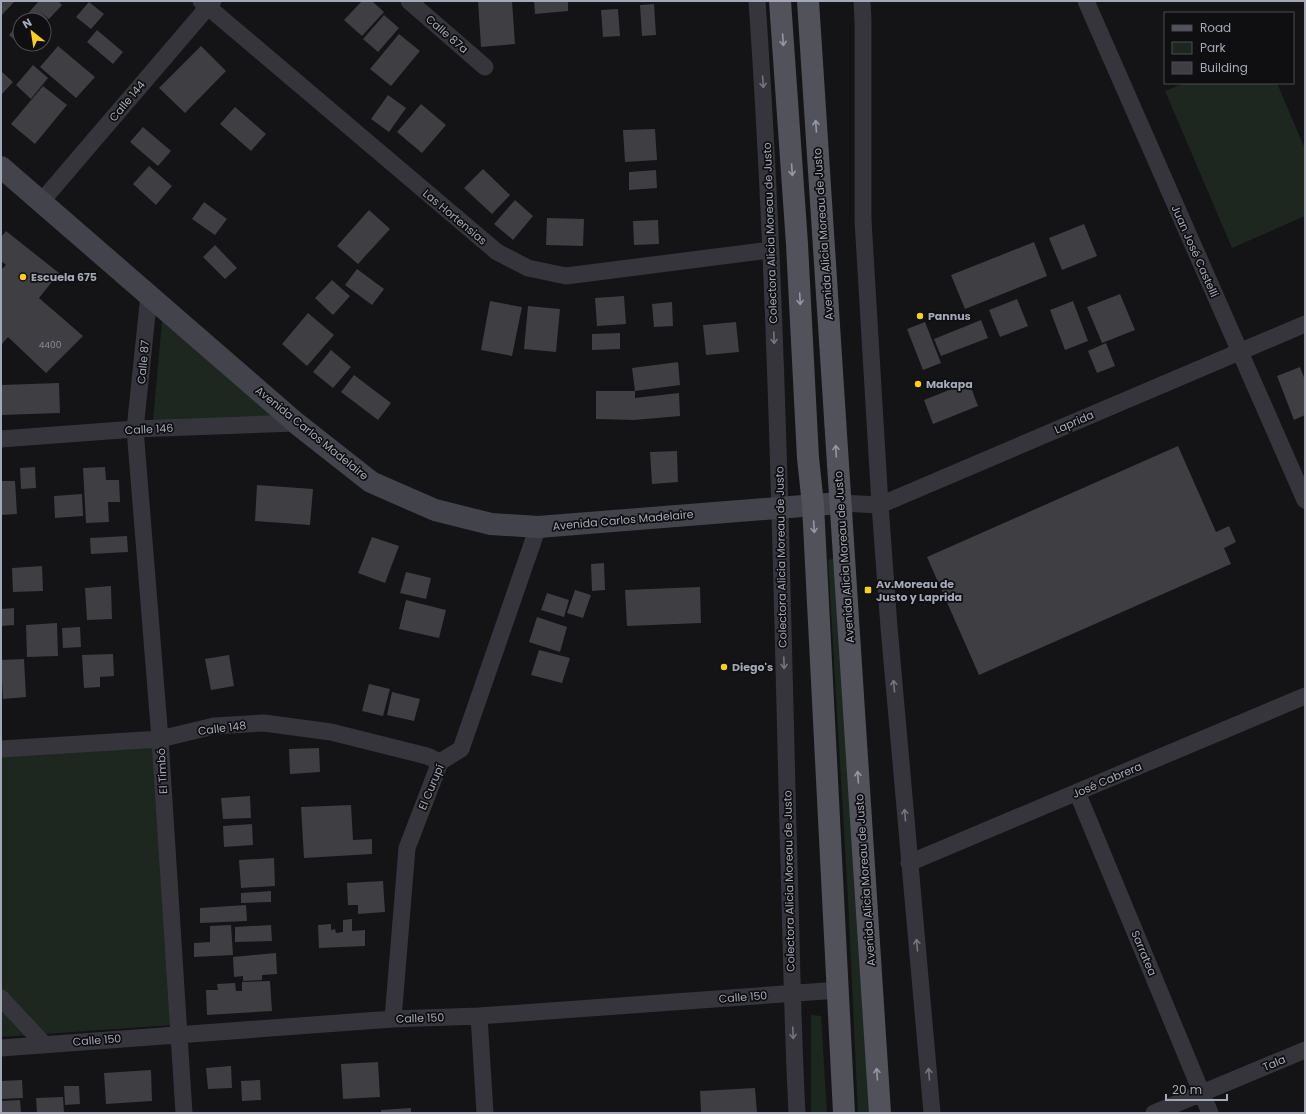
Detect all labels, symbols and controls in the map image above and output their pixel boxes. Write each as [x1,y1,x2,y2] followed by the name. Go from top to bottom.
[422,11,472,57] street label: Calle 87a
[12,12,52,52] north arrow
[1164,12,1294,84] legend
[19,14,35,32] text: N
[1200,19,1231,36] text: Road
[779,33,786,46] one-way arrow
[1200,39,1227,56] text: Park
[1200,59,1248,76] text: Building
[759,75,766,88] one-way arrow
[105,77,149,125] street label: Calle 144
[813,120,820,133] one-way arrow
[759,142,781,324] street label: Colectora Alicia Moreau de Justo
[809,148,837,320] street label: Avenida Alicia Moreau de Justo
[788,163,795,176] one-way arrow
[420,185,491,249] street label: Las Hortensias
[1168,202,1223,300] street label: Juan José Castelli
[31,269,97,285] place label: Escuela 675
[18,272,28,282] marker: Escuela 675
[796,292,803,305] one-way arrow
[928,308,971,324] place label: Pannus
[915,311,925,321] marker: Pannus
[770,331,778,344] one-way arrow
[39,339,62,351] house number: 4400
[133,339,153,385] street label: Calle 87
[926,376,973,392] place label: Makapa
[913,379,923,389] marker: Makapa
[252,382,372,484] street label: Avenida Carlos Madelaire
[1052,407,1096,437] street label: Laprida
[124,420,174,438] street label: Calle 146
[833,445,840,458] one-way arrow
[771,466,791,648] street label: Colectora Alicia Moreau de Justo
[830,471,858,643] street label: Avenida Alicia Moreau de Justo
[552,506,694,534] street label: Avenida Carlos Madelaire
[810,520,818,533] one-way arrow
[876,576,962,605] place label: Av.Moreau de Justo y Laprida
[863,585,873,595] marker: Av.Moreau de Justo y Laprida
[780,656,788,669] one-way arrow
[732,659,773,675] place label: Diego's
[719,662,729,672] marker: Diego's
[890,680,897,693] one-way arrow
[197,717,247,739] street label: Calle 148
[153,748,171,794] street label: El Timbó
[1070,758,1144,802] street label: José Cabrera
[414,761,448,812] street label: El Curupí
[855,771,862,784] one-way arrow
[779,790,799,972] street label: Colectora Alicia Moreau de Justo
[851,794,879,966] street label: Avenida Alicia Moreau de Justo
[902,809,909,822] one-way arrow
[1127,928,1161,978] street label: Sarratea
[913,939,921,952] one-way arrow
[718,987,768,1007] street label: Calle 150
[396,1009,445,1027] street label: Calle 150
[789,1026,797,1039] one-way arrow
[72,1030,122,1050] street label: Calle 150
[1260,1051,1288,1075] street label: Tala
[874,1068,881,1081] one-way arrow
[925,1068,933,1081] one-way arrow
[1166,1076,1227,1102] scale bar
[1172,1081,1202,1098] text: 20 m

